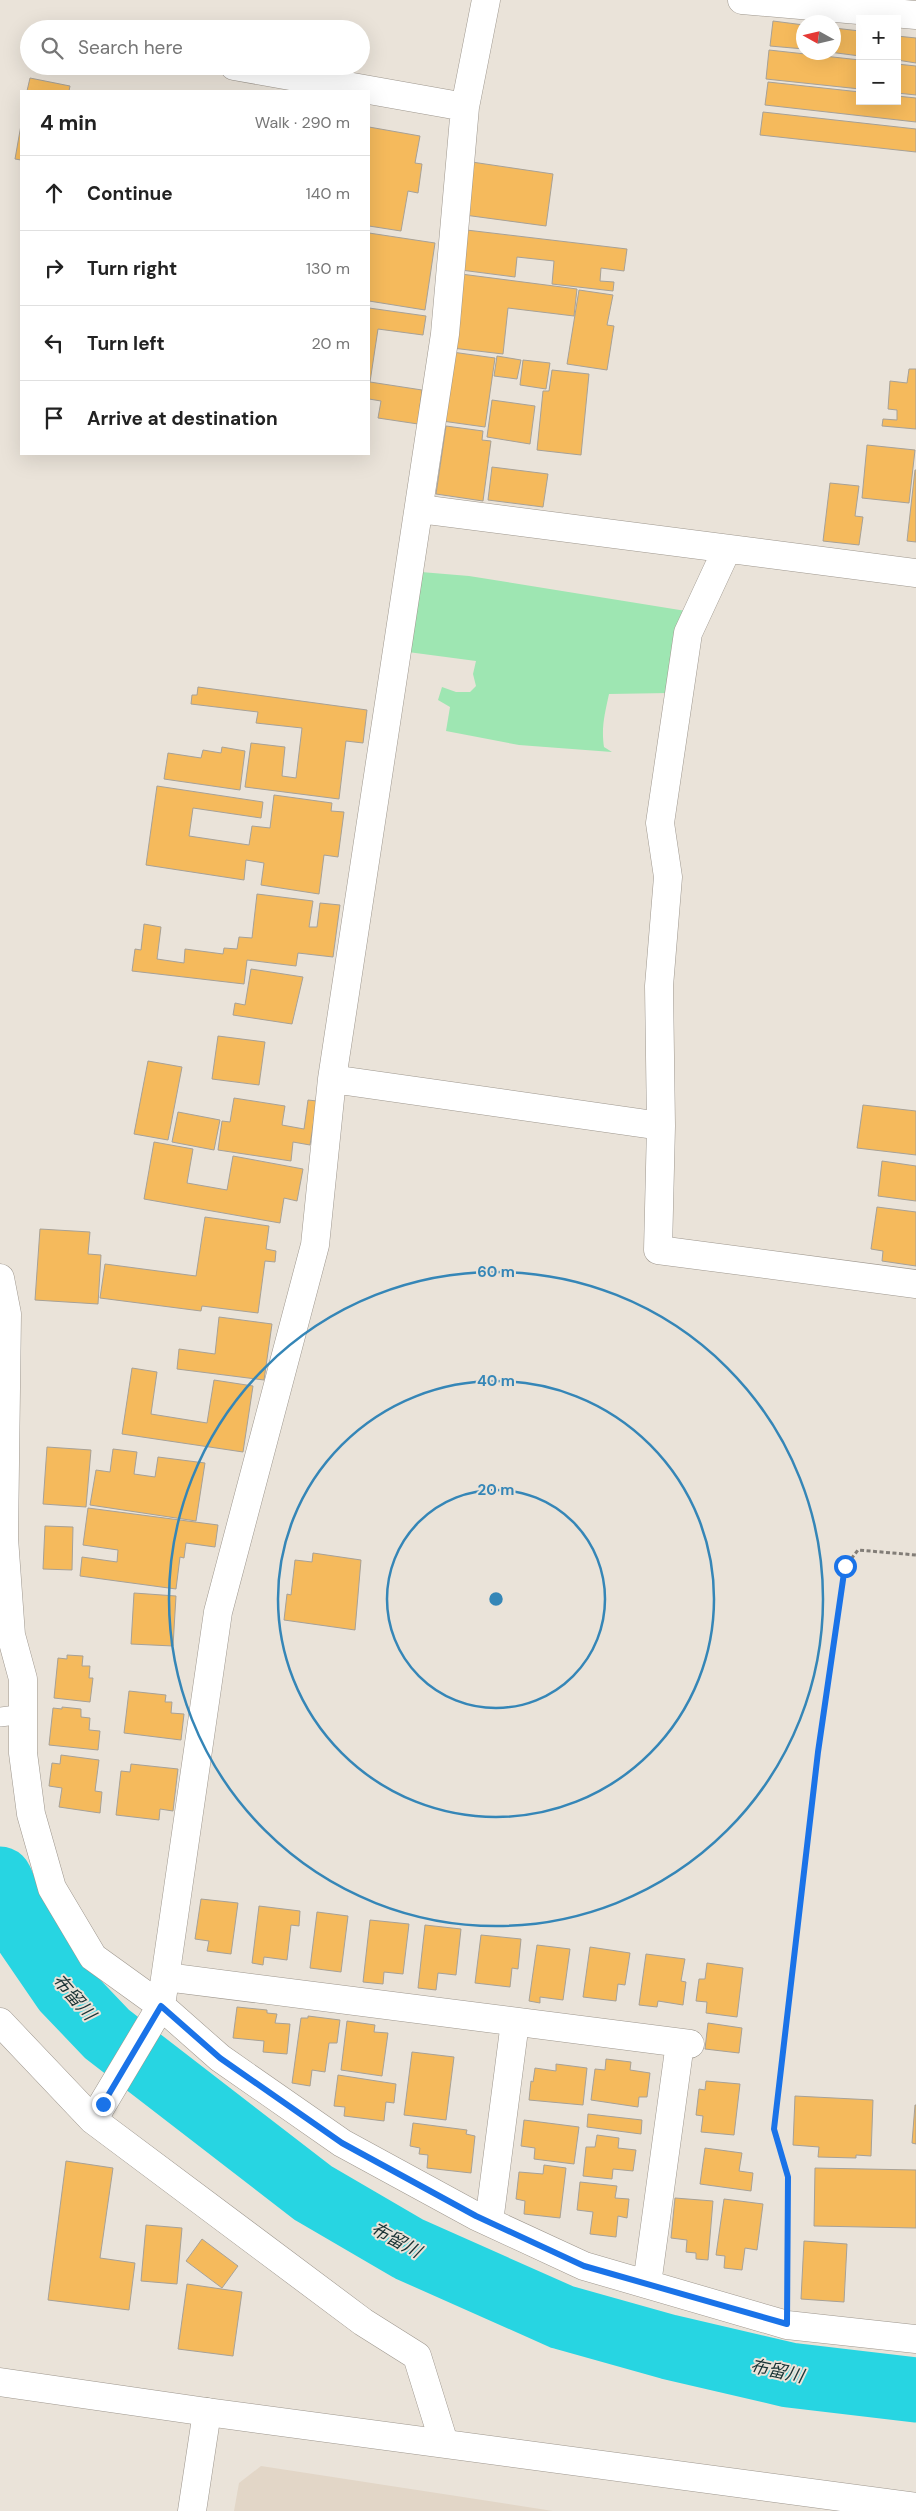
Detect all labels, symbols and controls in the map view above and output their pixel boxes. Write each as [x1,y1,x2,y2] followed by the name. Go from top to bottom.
[796,15,841,60] north arrow
[856,15,901,105] map controls
[856,15,901,60] button: +
[20,20,370,75] search box
[38,34,66,62] icon: search
[78,35,183,60] text: Search here
[856,60,901,105] button: −
[40,109,97,137] text: 4 min
[255,112,350,133] text: Walk · 290 m
[40,179,68,207] icon: ahead
[87,181,173,206] text: Continue
[306,183,350,204] text: 140 m
[40,254,68,282] icon: right
[87,256,177,281] text: Turn right
[306,258,350,279] text: 130 m
[40,329,68,357] icon: left
[87,331,165,356] text: Turn left
[311,333,350,354] text: 20 m
[40,404,68,432] icon: arrive
[87,406,278,431] text: Arrive at destination
[477,1262,515,1282] text: 60 m
[477,1371,515,1391] text: 40 m
[478,1480,514,1500] text: 20 m
[834,1555,857,1578] route start
[487,1590,505,1608] centre of rings
[47,1969,102,2027] water label: 布留川
[92,2093,115,2116] route end
[367,2216,427,2265] water label: 布留川
[748,2354,808,2389] water label: 布留川

